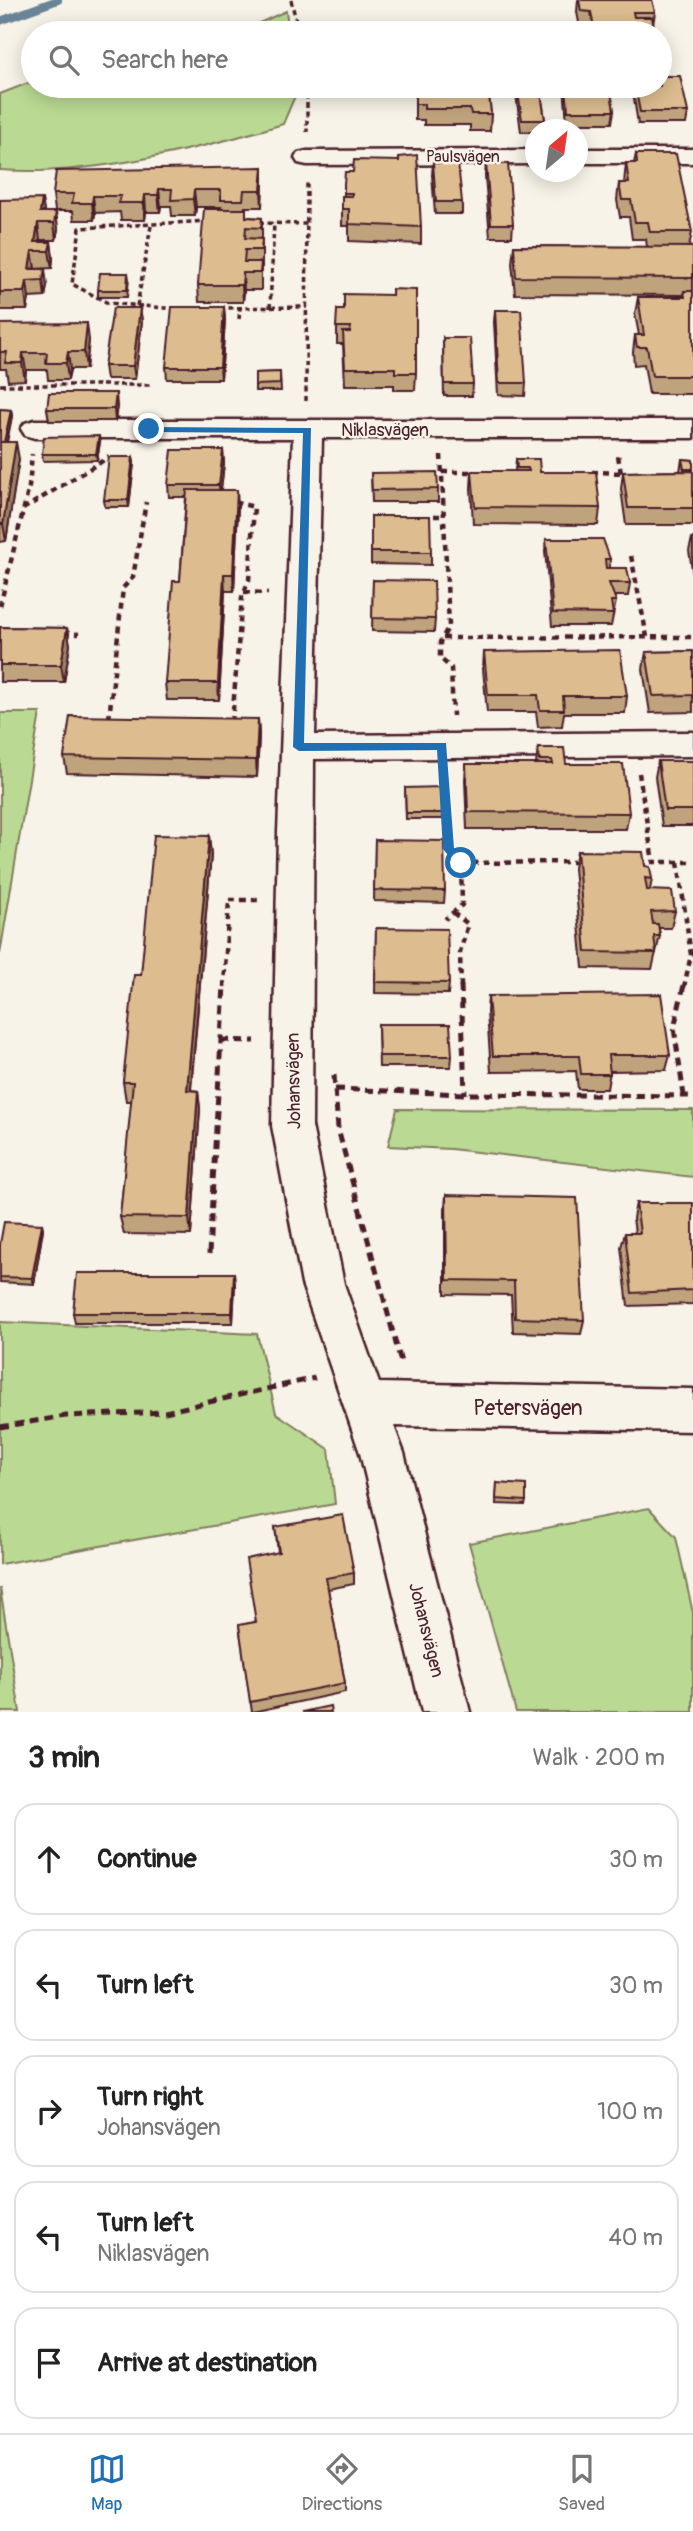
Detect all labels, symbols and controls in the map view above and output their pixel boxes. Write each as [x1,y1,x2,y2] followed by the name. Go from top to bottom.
[21,21,672,98] search box
[45,41,83,79] icon: search
[101,44,228,76] text: Search here
[525,119,588,182] north arrow
[426,147,500,167] street label: Paulsvägen
[133,413,164,444] route end
[341,419,429,442] street label: Niklasvägen
[445,847,476,878] route start
[282,1032,306,1130] street label: Johansvägen
[473,1395,583,1422] street label: Petersvägen
[403,1580,449,1680] street label: Johansvägen
[28,1739,100,1776] text: 3 min
[532,1743,665,1772] text: Walk · 200 m
[30,1840,68,1878] icon: ahead
[97,1843,197,1875] text: Continue
[609,1845,663,1874] text: 30 m
[30,1966,68,2004] icon: left
[97,1969,193,2001] text: Turn left
[609,1971,663,2000] text: 30 m
[97,2081,203,2113] text: Turn right
[30,2092,68,2130] icon: right
[597,2097,663,2126] text: 100 m
[97,2113,221,2142] text: Johansvägen
[97,2207,193,2239] text: Turn left
[30,2218,68,2256] icon: left
[609,2223,663,2252] text: 40 m
[97,2239,209,2268] text: Niklasvägen
[30,2344,68,2382] icon: arrive
[97,2347,317,2379] text: Arrive at destination
[88,2450,126,2516] tab: Map
[302,2450,382,2516] tab: Directions
[558,2450,605,2516] tab: Saved

